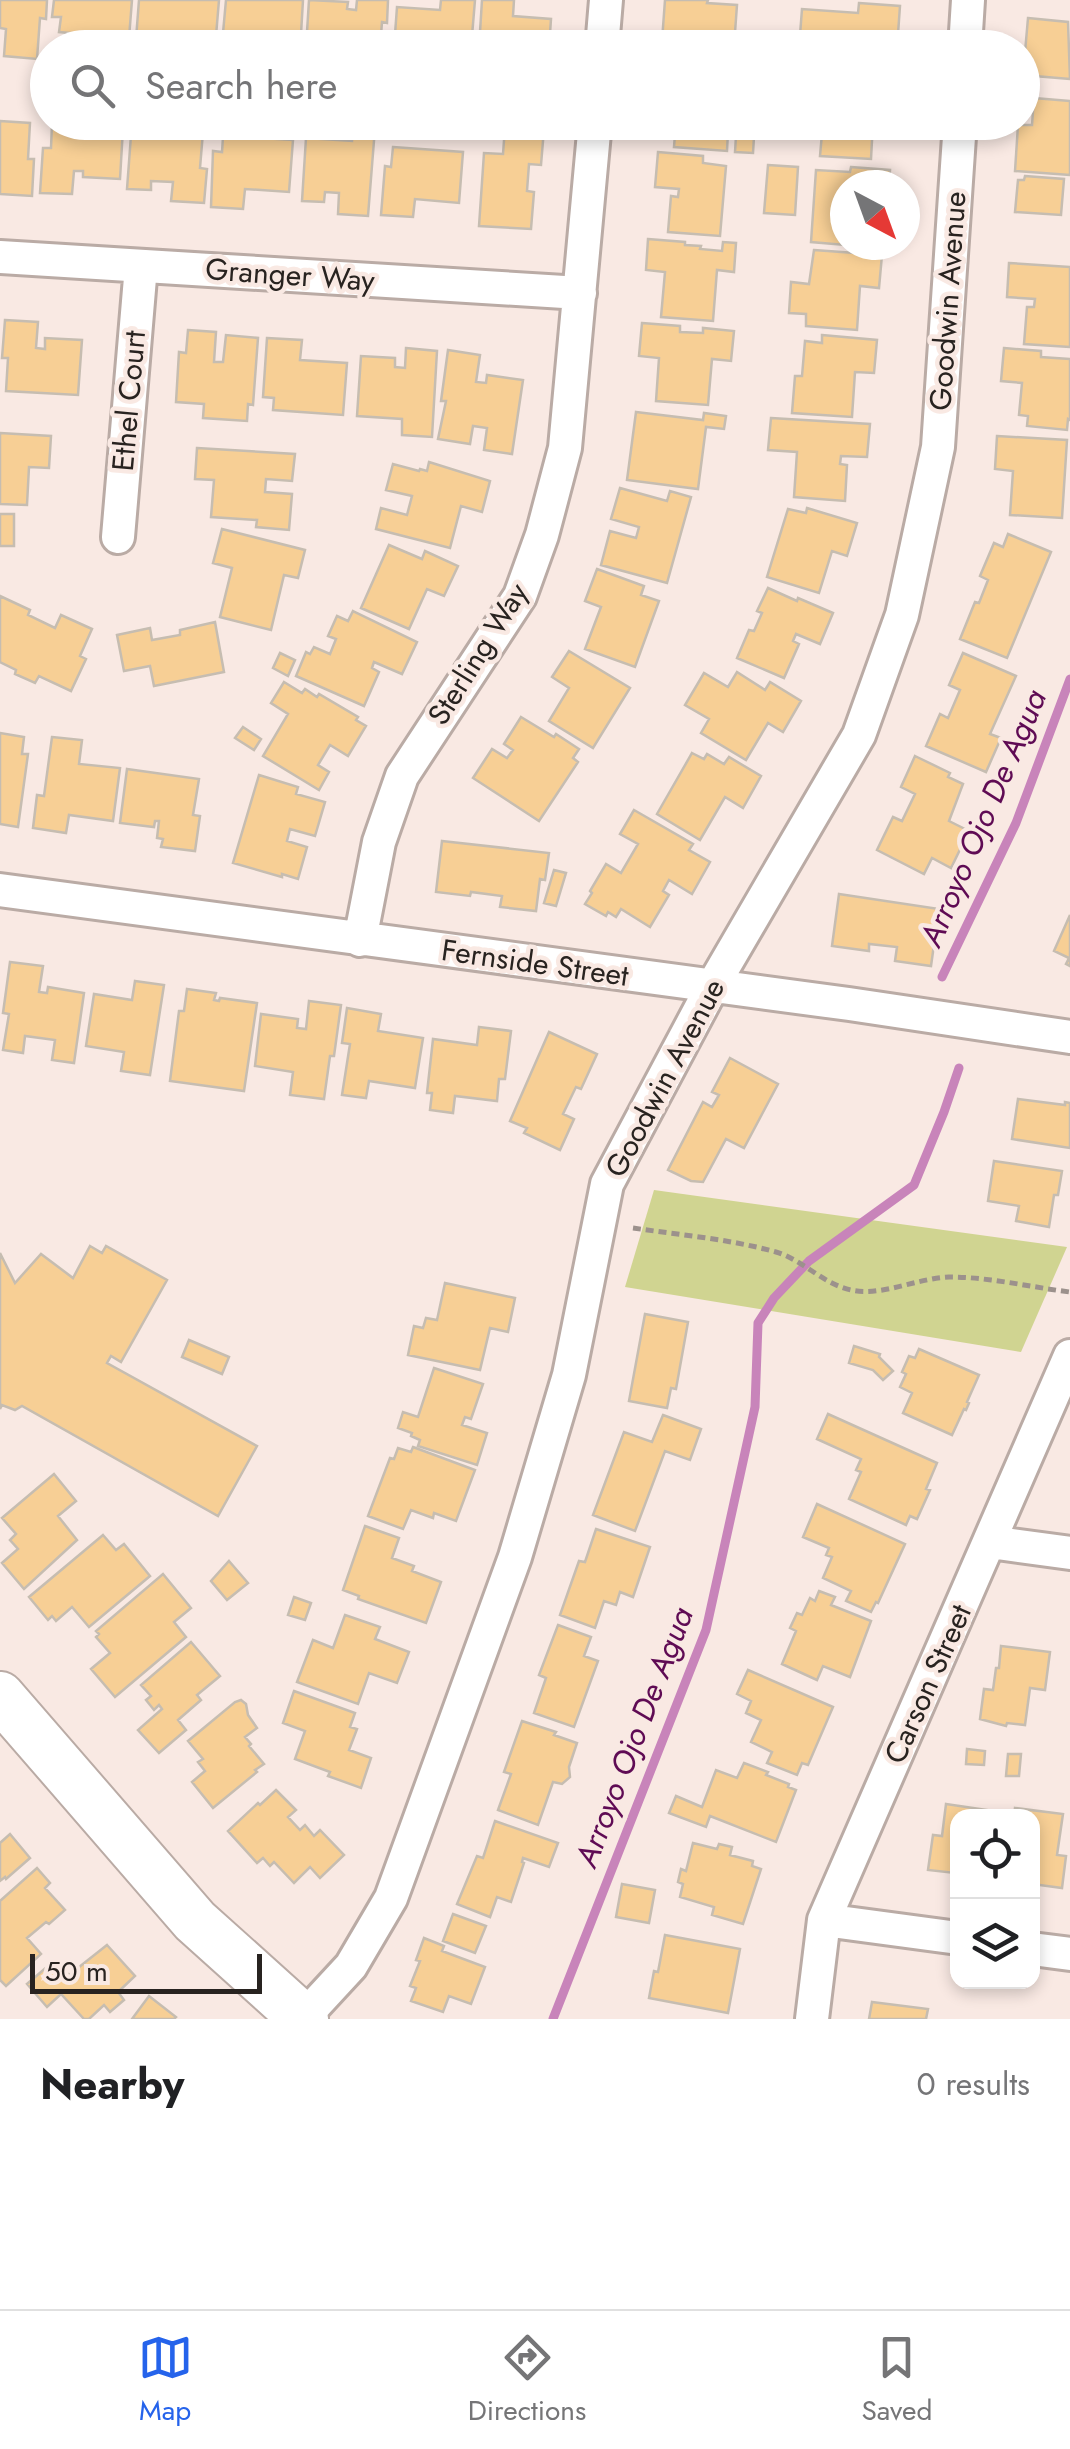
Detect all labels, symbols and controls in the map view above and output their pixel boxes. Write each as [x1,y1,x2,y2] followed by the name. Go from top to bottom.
[30,30,1040,140] search box
[65,58,120,113] icon: search
[145,58,337,113] text: Search here
[830,170,920,260] north arrow
[918,190,977,412] street label: Goodwin Avenue
[204,247,377,302] street label: Granger Way
[101,328,156,473] street label: Ethel Court
[417,574,539,733] street label: Sterling Way
[908,682,1058,955] water label: Arroyo Ojo De Agua
[439,928,632,997] street label: Fernside Street
[594,971,735,1185] street label: Goodwin Avenue
[873,1597,982,1770] street label: Carson Street
[563,1600,705,1875] water label: Arroyo Ojo De Agua
[950,1809,1040,1989] map controls
[950,1809,1040,1899] button: locate
[950,1899,1040,1989] button: layers
[30,1949,262,1994] scale bar
[45,1951,108,1992] text: 50 m
[40,2054,184,2115] text: Nearby
[917,2061,1030,2107] text: 0 results
[138,2330,193,2431] tab: Map
[468,2330,586,2431] tab: Directions
[861,2330,932,2431] tab: Saved

